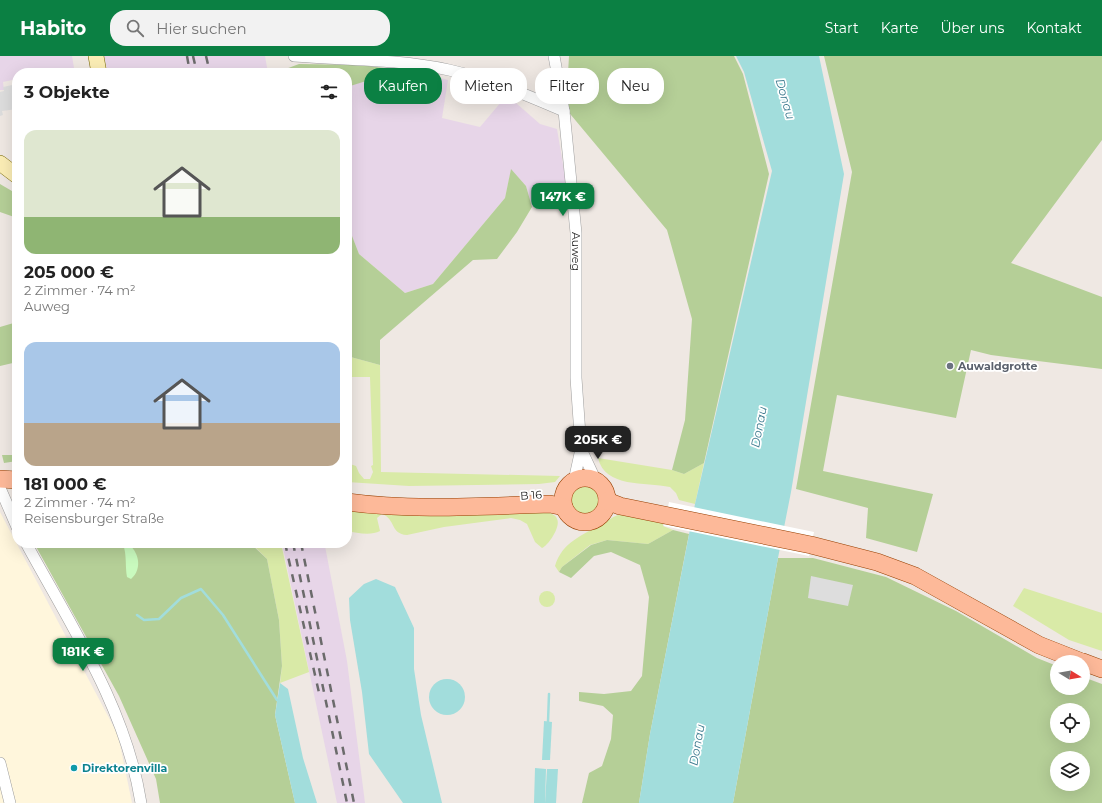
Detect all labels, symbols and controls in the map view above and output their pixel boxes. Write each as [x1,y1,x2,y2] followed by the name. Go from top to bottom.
[110,10,390,46] search box
[20,17,86,40] text: Habito
[124,17,146,39] icon: search
[156,19,247,38] text: Hier suchen
[825,19,859,37] text: Start
[881,19,918,37] text: Karte
[940,19,1004,37] text: Über uns
[1026,19,1082,37] text: Kontakt
[364,68,442,104] chip: Kaufen
[450,68,527,104] chip: Mieten
[535,68,599,104] chip: Filter
[607,68,664,104] chip: Neu
[773,77,798,121] water label: Donau
[318,81,340,103] icon: filters
[24,82,110,102] text: 3 Objekte
[146,156,218,228] icon: home
[530,183,596,217] pin: 147K €
[540,188,586,204] text: 147K €
[569,232,583,271] street label: Auweg
[24,262,114,282] text: 205 000 €
[24,282,136,298] text: 2 Zimmer · 74 m²
[24,298,70,314] text: Auweg
[957,359,1037,373] place label: Auwaldgrotte
[945,361,955,371] marker: Auwaldgrotte
[146,368,218,440] icon: home
[747,405,770,449] water label: Donau
[565,426,631,460] pin: 205K €
[574,431,622,447] text: 205K €
[24,474,107,494] text: 181 000 €
[520,487,543,503] street label: B 16
[24,494,136,510] text: 2 Zimmer · 74 m²
[24,510,164,526] text: Reisensburger Straße
[50,638,116,672] pin: 181K €
[62,643,104,659] text: 181K €
[1050,655,1090,695] north arrow
[1050,655,1090,791] map controls
[1050,703,1090,743] button: locate
[685,723,708,767] water label: Donau
[1050,751,1090,791] button: layers
[82,761,168,775] place label: Direktorenvilla
[69,763,79,773] marker: Direktorenvilla

